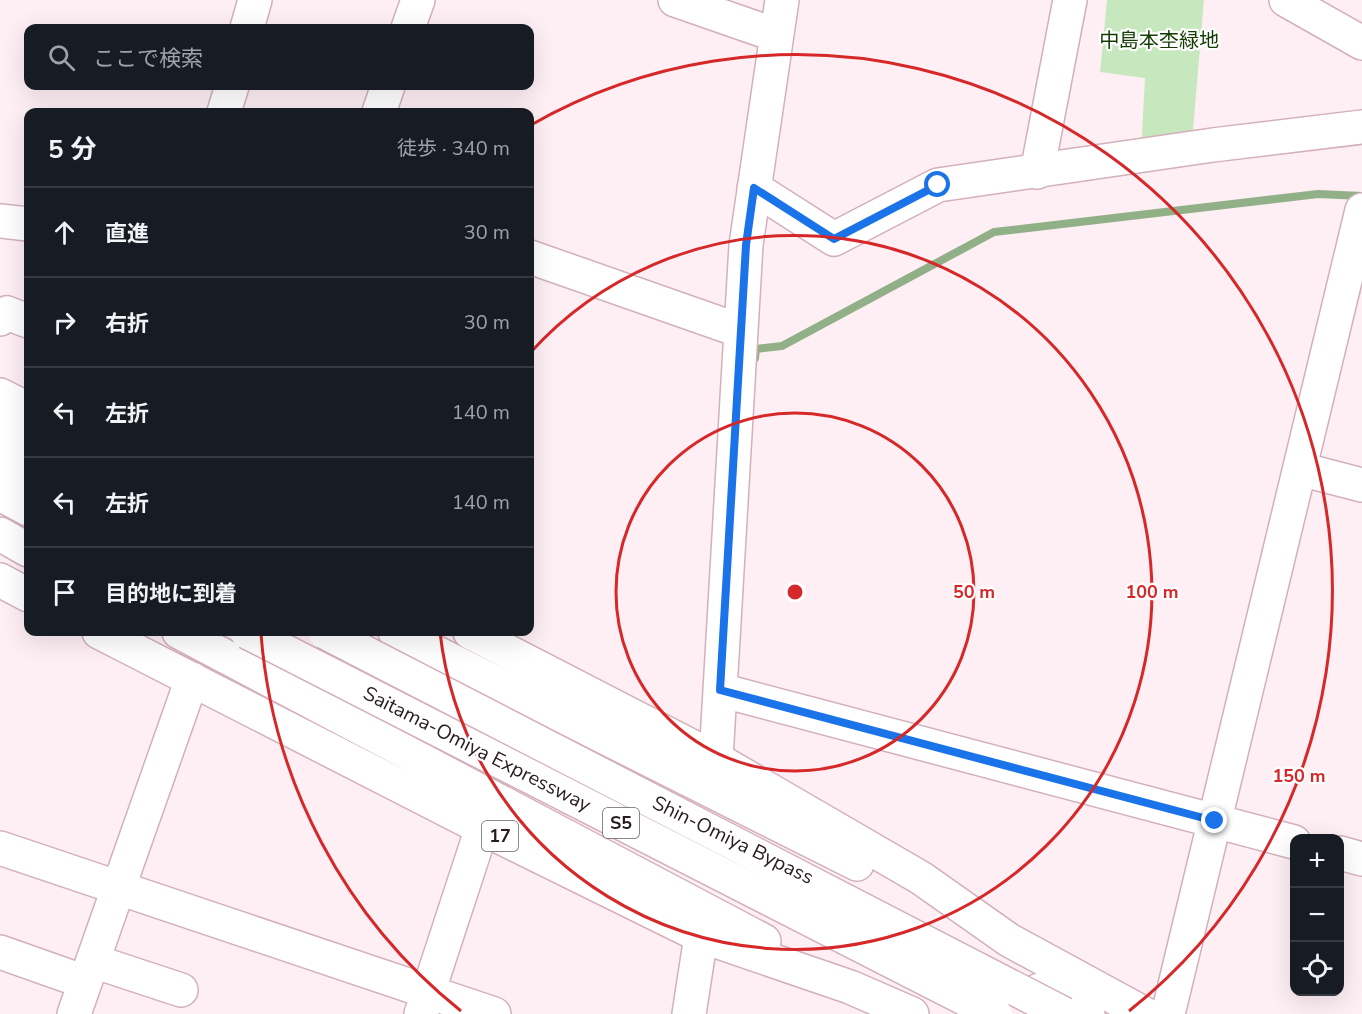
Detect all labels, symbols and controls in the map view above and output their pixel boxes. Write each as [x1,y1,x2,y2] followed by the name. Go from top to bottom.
[24,24,534,90] search box
[1099,27,1219,54] park label: 中島本杢緑地
[45,41,78,74] icon: search
[93,44,203,74] text: ここで検索
[48,132,97,167] text: 5 分
[397,135,510,162] text: 徒歩 · 340 m
[924,171,950,197] route start
[48,216,81,249] icon: ahead
[105,219,149,249] text: 直進
[464,219,510,246] text: 30 m
[48,306,81,339] icon: right
[105,309,149,339] text: 右折
[464,309,510,336] text: 30 m
[48,396,81,429] icon: left
[105,399,149,429] text: 左折
[452,399,510,426] text: 140 m
[48,486,81,519] icon: left
[105,489,149,519] text: 左折
[452,489,510,516] text: 140 m
[48,576,81,609] icon: arrive
[105,579,237,609] text: 目的地に到着
[953,580,995,604] text: 50 m
[1125,580,1179,604] text: 100 m
[785,582,805,602] centre of rings
[359,680,596,819] street label: Saitama-Omiya Expressway
[1272,764,1326,788] text: 150 m
[648,789,818,891] street label: Shin-Omiya Bypass
[1201,807,1227,833] route end
[603,808,639,838] road number: S5
[482,821,518,851] road number: 17
[1290,834,1344,996] map controls
[1290,834,1344,888] button: +
[1290,888,1344,942] button: −
[1290,942,1344,996] button: locate

